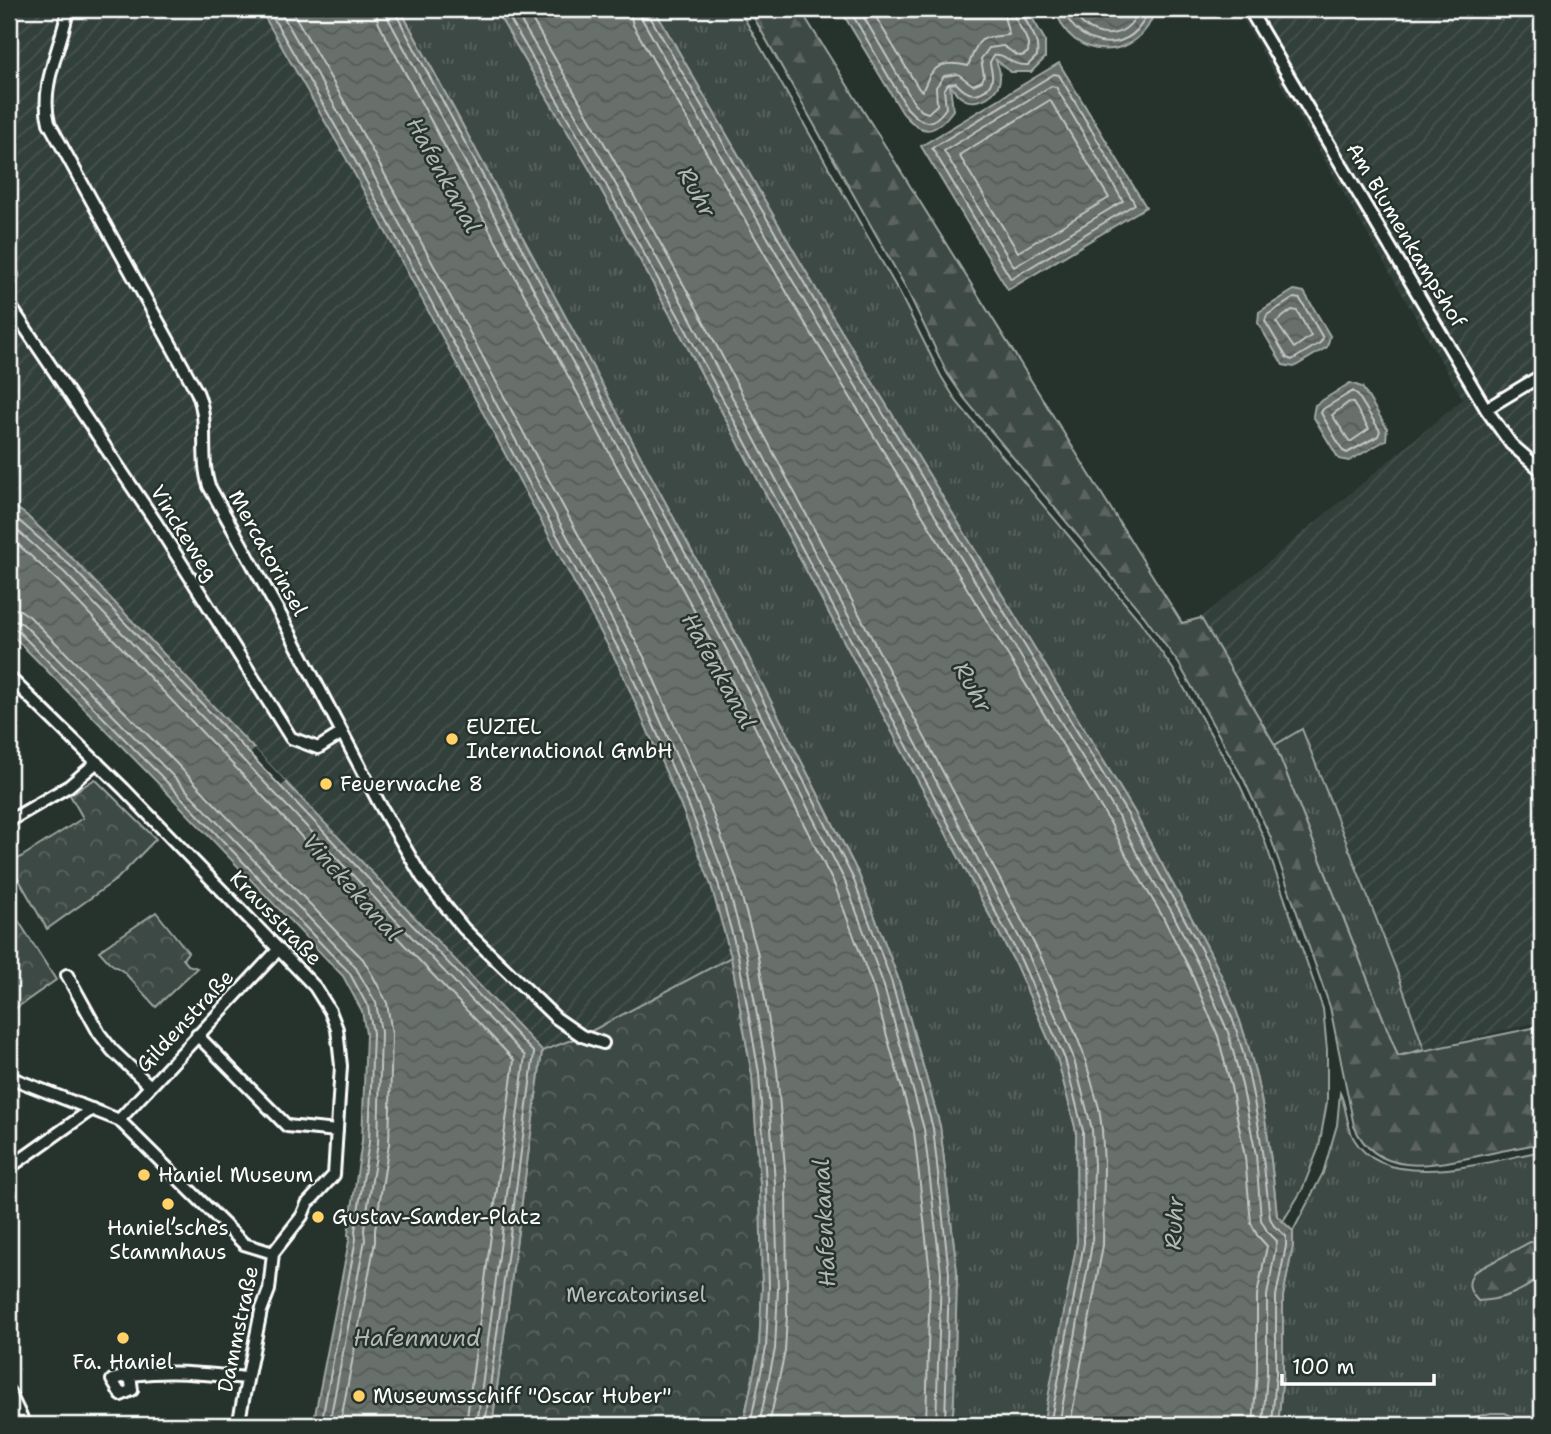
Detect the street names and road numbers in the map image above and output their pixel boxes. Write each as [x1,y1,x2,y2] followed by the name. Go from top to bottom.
[1340,137,1473,333] street label: Am Blumenkampshof
[143,480,225,586] street label: Vinckeweg
[222,485,314,622] street label: Mercatorinsel
[224,864,328,972] street label: Krausstraße
[130,963,240,1079] street label: Gildenstraße
[211,1263,265,1395] street label: Dammstraße

